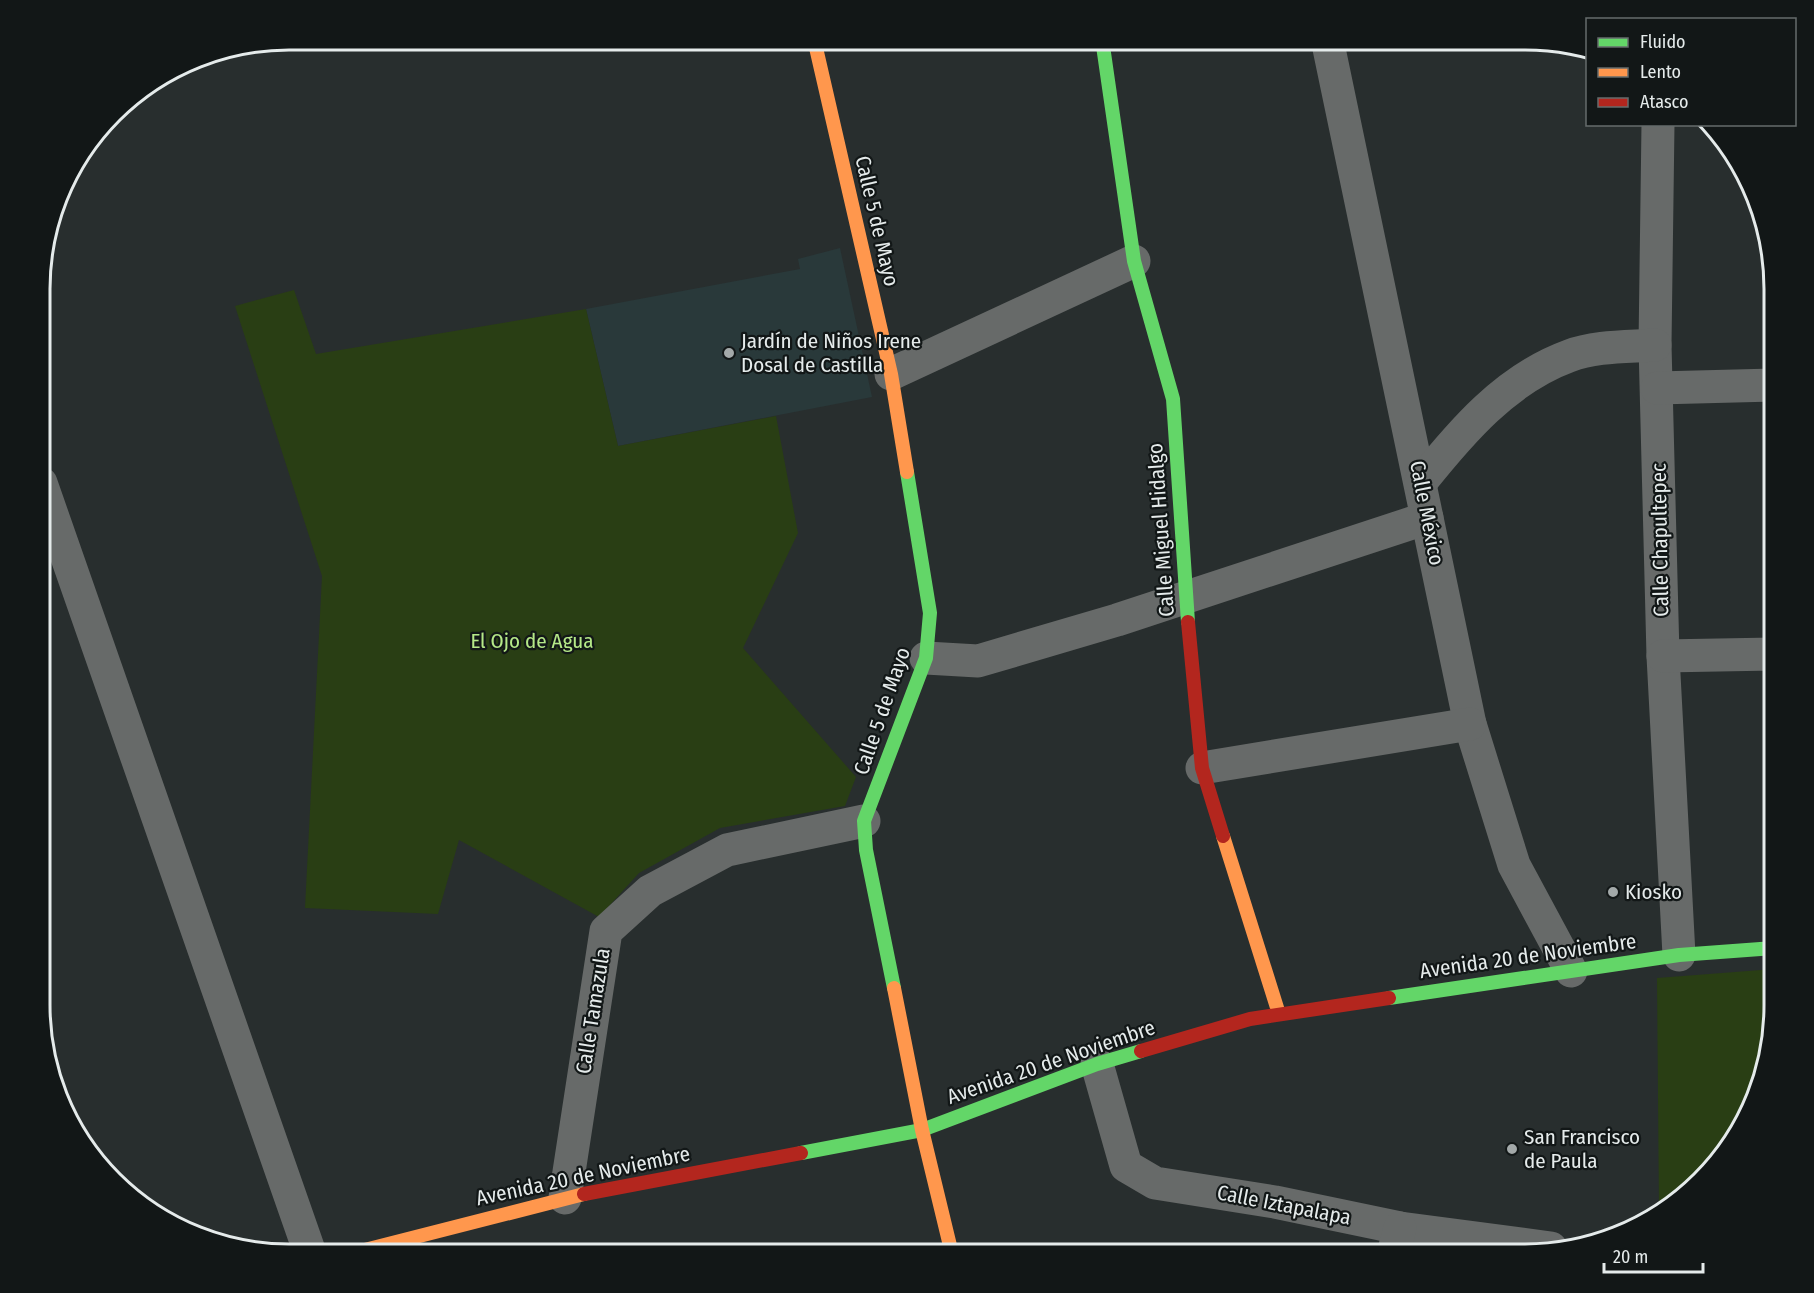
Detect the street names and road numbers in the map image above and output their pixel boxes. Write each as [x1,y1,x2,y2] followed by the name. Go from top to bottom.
[849,153,905,289] street label: Calle 5 de Mayo
[1142,442,1180,618] street label: Calle Miguel Hidalgo
[1404,458,1450,568] street label: Calle México
[1646,463,1674,617] street label: Calle Chapultepec
[848,644,916,778] street label: Calle 5 de Mayo
[1418,928,1638,984] street label: Avenida 20 de Noviembre
[570,946,616,1076] street label: Calle Tamazula
[944,1014,1158,1110] street label: Avenida 20 de Noviembre
[473,1141,693,1211] street label: Avenida 20 de Noviembre
[1215,1179,1353,1231] street label: Calle Iztapalapa

